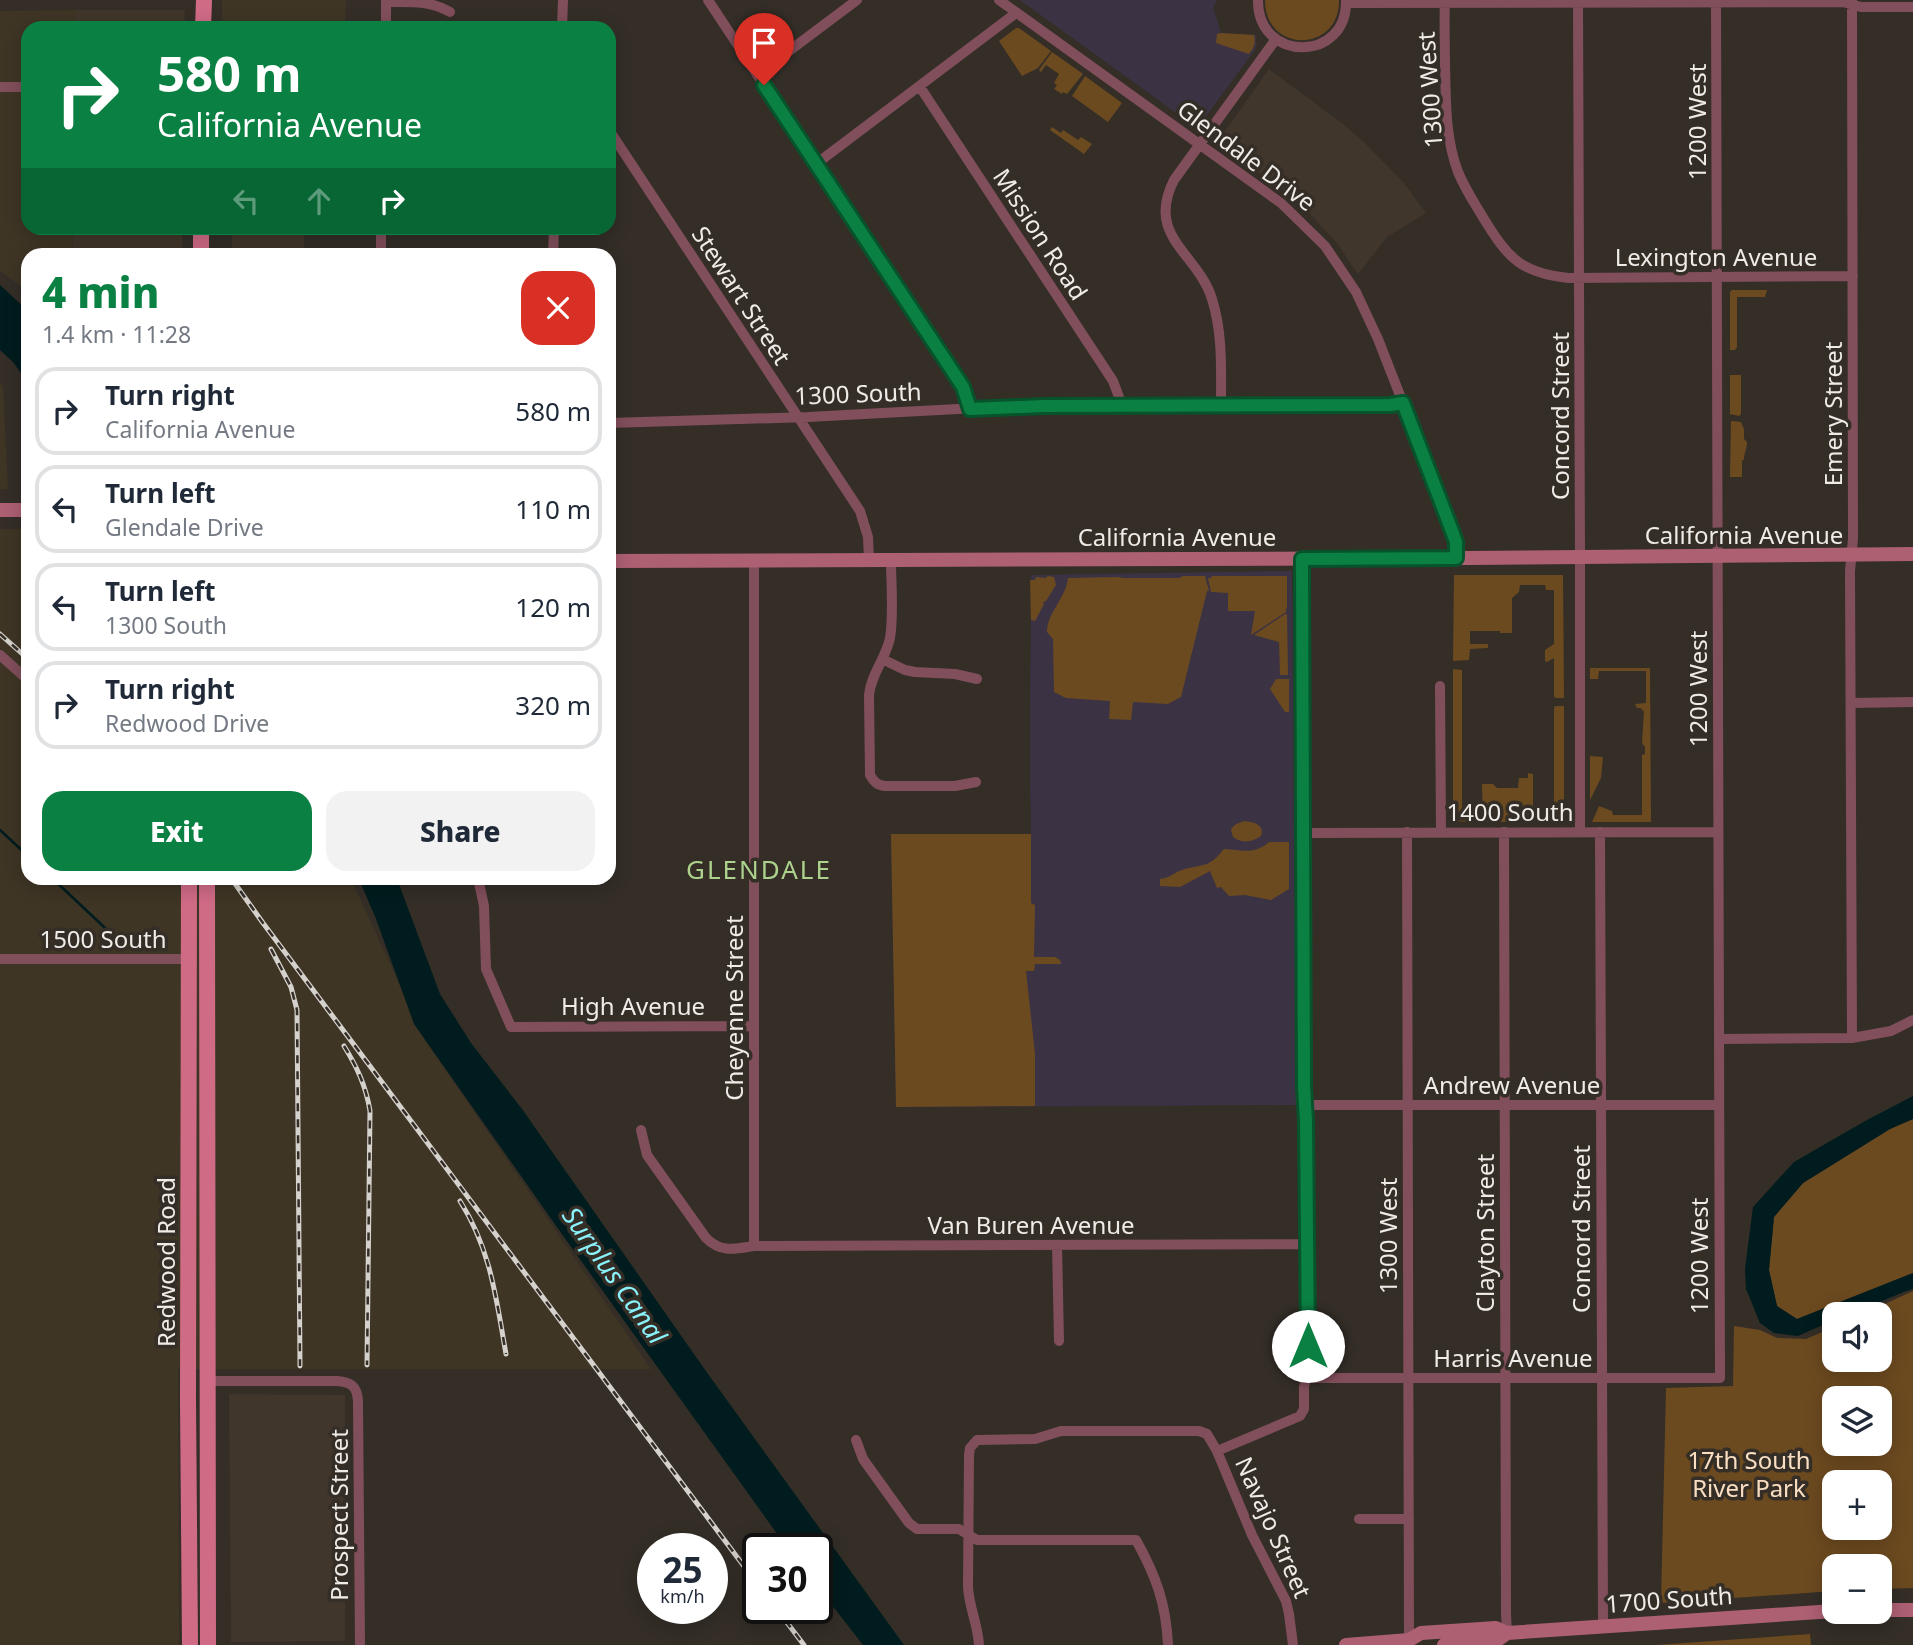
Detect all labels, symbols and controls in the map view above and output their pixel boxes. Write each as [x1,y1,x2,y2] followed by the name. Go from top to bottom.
[734,13,794,85] pin
[745,24,783,62] icon: arrive
[1408,30,1450,149] street label: 1300 West
[157,40,302,106] text: 580 m
[42,49,133,140] icon: right
[1680,63,1713,180] street label: 1200 West
[1171,92,1323,218] street label: Glendale Drive
[157,103,422,146] text: California Avenue
[986,162,1096,306] street label: Mission Road
[227,182,265,220] icon: left
[300,182,338,220] icon: ahead
[373,182,411,220] icon: right
[685,219,799,371] street label: Stewart Street
[1615,240,1817,273] street label: Lexington Avenue
[42,263,159,320] text: 4 min
[521,271,595,345] button: close
[42,318,191,350] text: 1.4 km · 11:28
[1543,332,1576,500] street label: Concord Street
[1816,341,1849,486] street label: Emery Street
[794,374,922,412] street label: 1300 South
[105,377,235,413] text: Turn right
[46,392,84,430] icon: right
[515,393,591,429] text: 580 m
[105,413,295,445] text: California Avenue
[105,475,216,511] text: Turn left
[46,490,84,528] icon: left
[515,491,591,527] text: 110 m
[105,511,264,543] text: Glendale Drive
[1645,518,1843,551] street label: California Avenue
[1078,520,1276,553] street label: California Avenue
[105,573,216,609] text: Turn left
[46,588,84,626] icon: left
[515,589,591,625] text: 120 m
[105,609,227,641] text: 1300 South
[1681,630,1714,747] street label: 1200 West
[105,671,235,707] text: Turn right
[46,686,84,724] icon: right
[515,687,591,723] text: 320 m
[105,707,269,739] text: Redwood Drive
[42,791,312,871] button: Exit
[326,791,595,871] button: Share
[1446,795,1574,828] street label: 1400 South
[686,851,832,887] district label: GLENDALE
[717,915,750,1101] street label: Cheyenne Street
[39,922,167,955] street label: 1500 South
[561,989,705,1022] street label: High Avenue
[1424,1068,1600,1101] street label: Andrew Avenue
[1564,1145,1597,1313] street label: Concord Street
[1468,1154,1501,1312] street label: Clayton Street
[149,1177,182,1347] street label: Redwood Road
[1371,1177,1404,1294] street label: 1300 West
[1682,1197,1715,1314] street label: 1200 West
[554,1199,676,1352] water label: Surplus Canal
[927,1208,1135,1241] street label: Van Buren Avenue
[1822,1302,1892,1624] map controls
[1822,1302,1892,1372] button: sound
[1271,1309,1345,1383] position arrow
[1433,1341,1593,1374] street label: Harris Avenue
[1822,1386,1892,1456] button: layers
[322,1429,355,1601] street label: Prospect Street
[1687,1443,1811,1504] park label: 17th South River Park
[1228,1451,1320,1603] street label: Navajo Street
[1822,1470,1892,1540] button: +
[742,1533,833,1624] speed limit sign: 30
[662,1546,703,1593] text: 25
[1822,1554,1892,1624] button: −
[1604,1578,1734,1620] street label: 1700 South
[660,1584,705,1608] text: km/h

